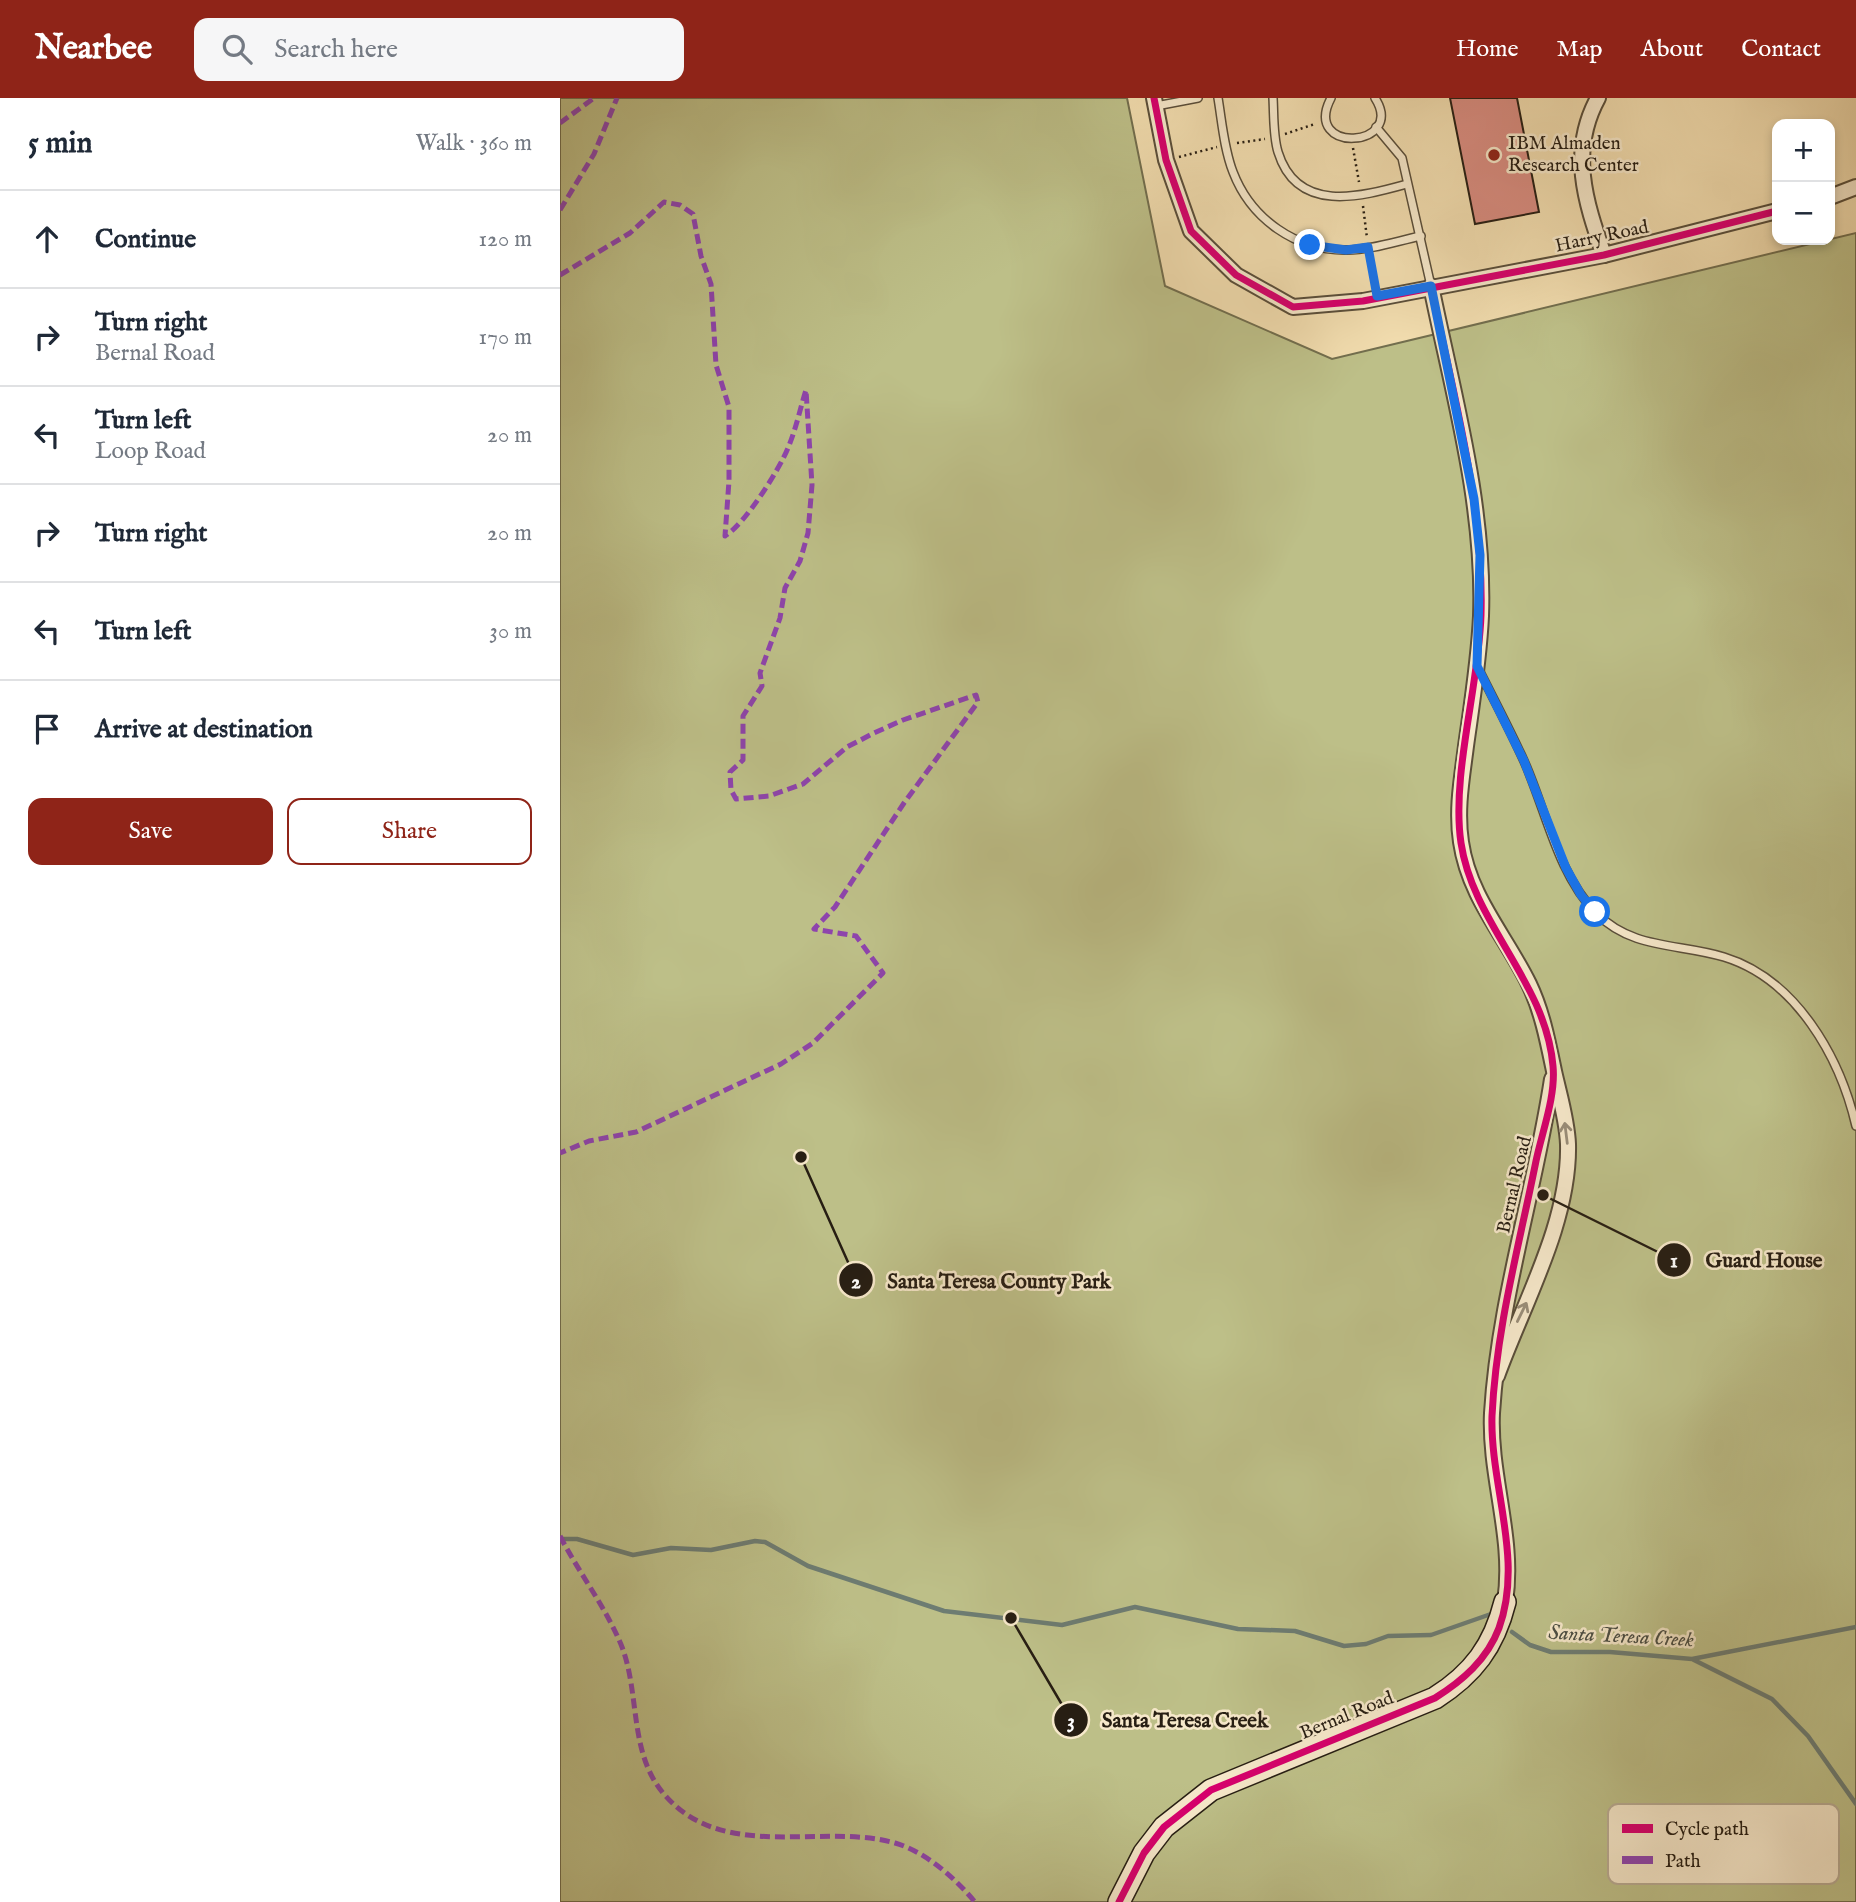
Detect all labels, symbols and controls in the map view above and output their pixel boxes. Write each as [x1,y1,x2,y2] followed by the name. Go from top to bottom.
[194,18,684,81] search box
[35,28,152,70] text: Nearbee
[218,30,256,68] icon: search
[274,33,398,66] text: Search here
[1456,34,1519,65] text: Home
[1557,34,1603,65] text: Map
[1641,34,1703,65] text: About
[1741,34,1821,65] text: Contact
[1772,119,1835,245] map controls
[1772,119,1835,182] button: +
[28,125,93,163] text: 5 min
[415,129,532,158] text: Walk · 360 m
[1508,132,1639,178] place label: IBM Almaden Research Center
[1486,147,1502,163] marker: IBM Almaden Research Center
[1772,182,1835,245] button: −
[1553,215,1652,259] street label: Harry Road
[28,220,66,258] icon: ahead
[95,223,196,256] text: Continue
[479,225,532,254] text: 120 m
[1294,229,1325,260] route end
[95,306,208,339] text: Turn right
[28,318,66,356] icon: right
[479,323,532,352] text: 170 m
[95,339,215,368] text: Bernal Road
[95,404,192,437] text: Turn left
[28,416,66,454] icon: left
[487,421,532,450] text: 20 m
[95,437,206,466] text: Loop Road
[28,514,66,552] icon: right
[95,517,208,550] text: Turn right
[487,519,532,548] text: 20 m
[28,612,66,650] icon: left
[95,615,192,648] text: Turn left
[489,617,532,646] text: 30 m
[28,710,66,748] icon: arrive
[95,713,313,746] text: Arrive at destination
[28,798,273,865] button: Save
[287,798,532,865] button: Share
[1579,896,1610,927] route start
[1560,1122,1573,1145] one-way arrow
[1492,1133,1538,1236] street label: Bernal Road
[1656,1239,1836,1281] callout: Guard House
[1670,1248,1678,1275] text: 1
[1706,1248,1823,1275] text: Guard House
[838,1259,1125,1301] callout: Santa Teresa County Park
[851,1269,861,1296] text: 2
[887,1269,1112,1296] text: Santa Teresa County Park
[1516,1302,1529,1323] one-way arrow
[1548,1620,1695,1654] water label: Santa Teresa Creek
[1297,1686,1398,1746] street label: Bernal Road
[1053,1699,1283,1741] callout: Santa Teresa Creek
[1067,1708,1075,1735] text: 3
[1102,1708,1269,1735] text: Santa Teresa Creek
[1608,1804,1839,1884] legend
[1665,1818,1749,1842] text: Cycle path
[1665,1850,1701,1874] text: Path

